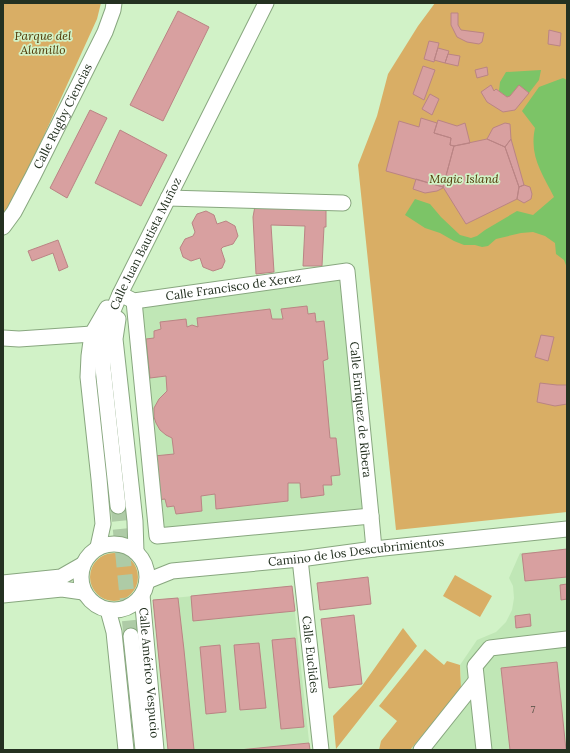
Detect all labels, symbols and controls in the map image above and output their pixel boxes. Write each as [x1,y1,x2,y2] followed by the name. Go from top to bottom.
[15,28,72,57] park label: Parque del Alamillo
[30,61,95,171] street label: Calle Rugby Ciencias
[429,171,499,186] park label: Magic Island
[106,175,184,312] street label: Calle Juan Bautista Muñoz
[165,270,302,303] street label: Calle Francisco de Xerez
[347,341,375,478] street label: Calle Enríquez de Ribera
[267,534,445,569] street label: Camino de los Descubrimientos
[136,607,163,739] street label: Calle Américo Vespucio
[299,615,323,694] street label: Calle Euclides
[531,703,536,716] house number: 7

